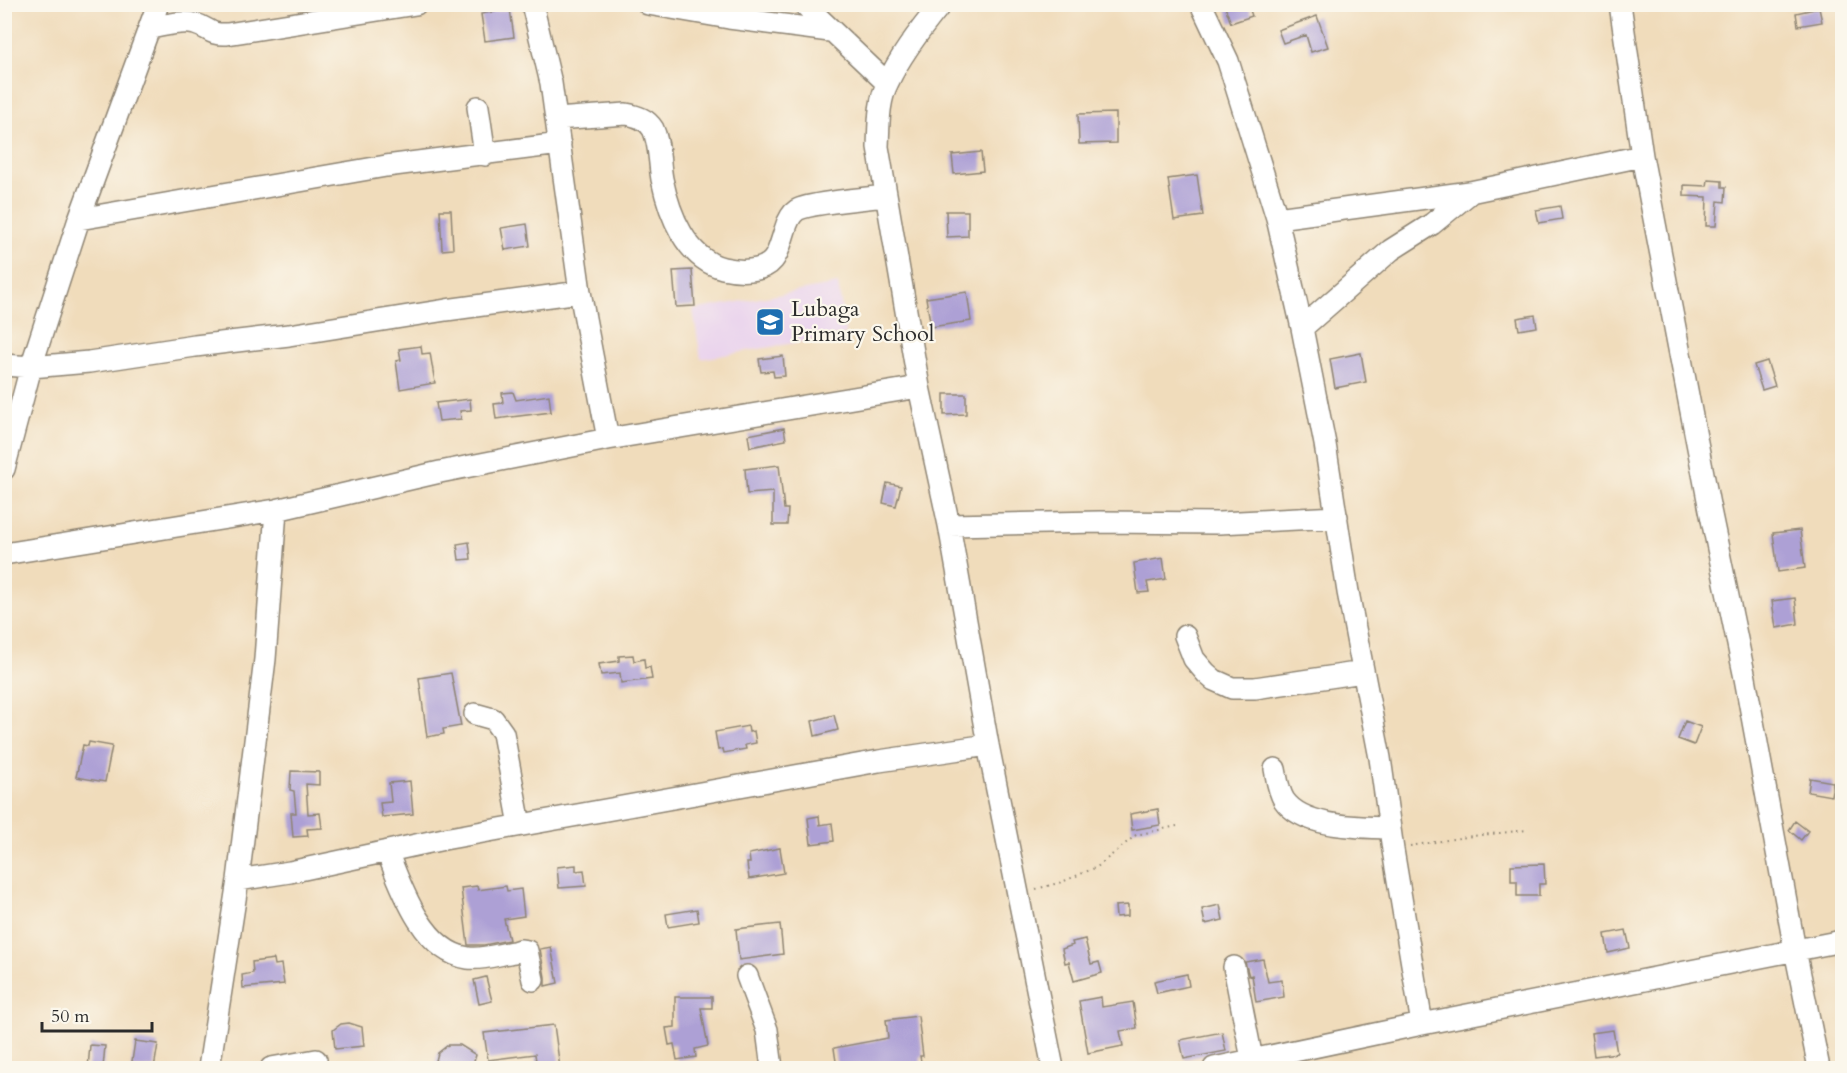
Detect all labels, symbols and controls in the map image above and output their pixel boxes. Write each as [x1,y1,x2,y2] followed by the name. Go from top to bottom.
[791,294,935,349] place label: Lubaga Primary School
[754,306,786,338] school or university icon: Lubaga Primary School
[42,995,152,1033] scale bar
[51,1004,90,1029] text: 50 m

